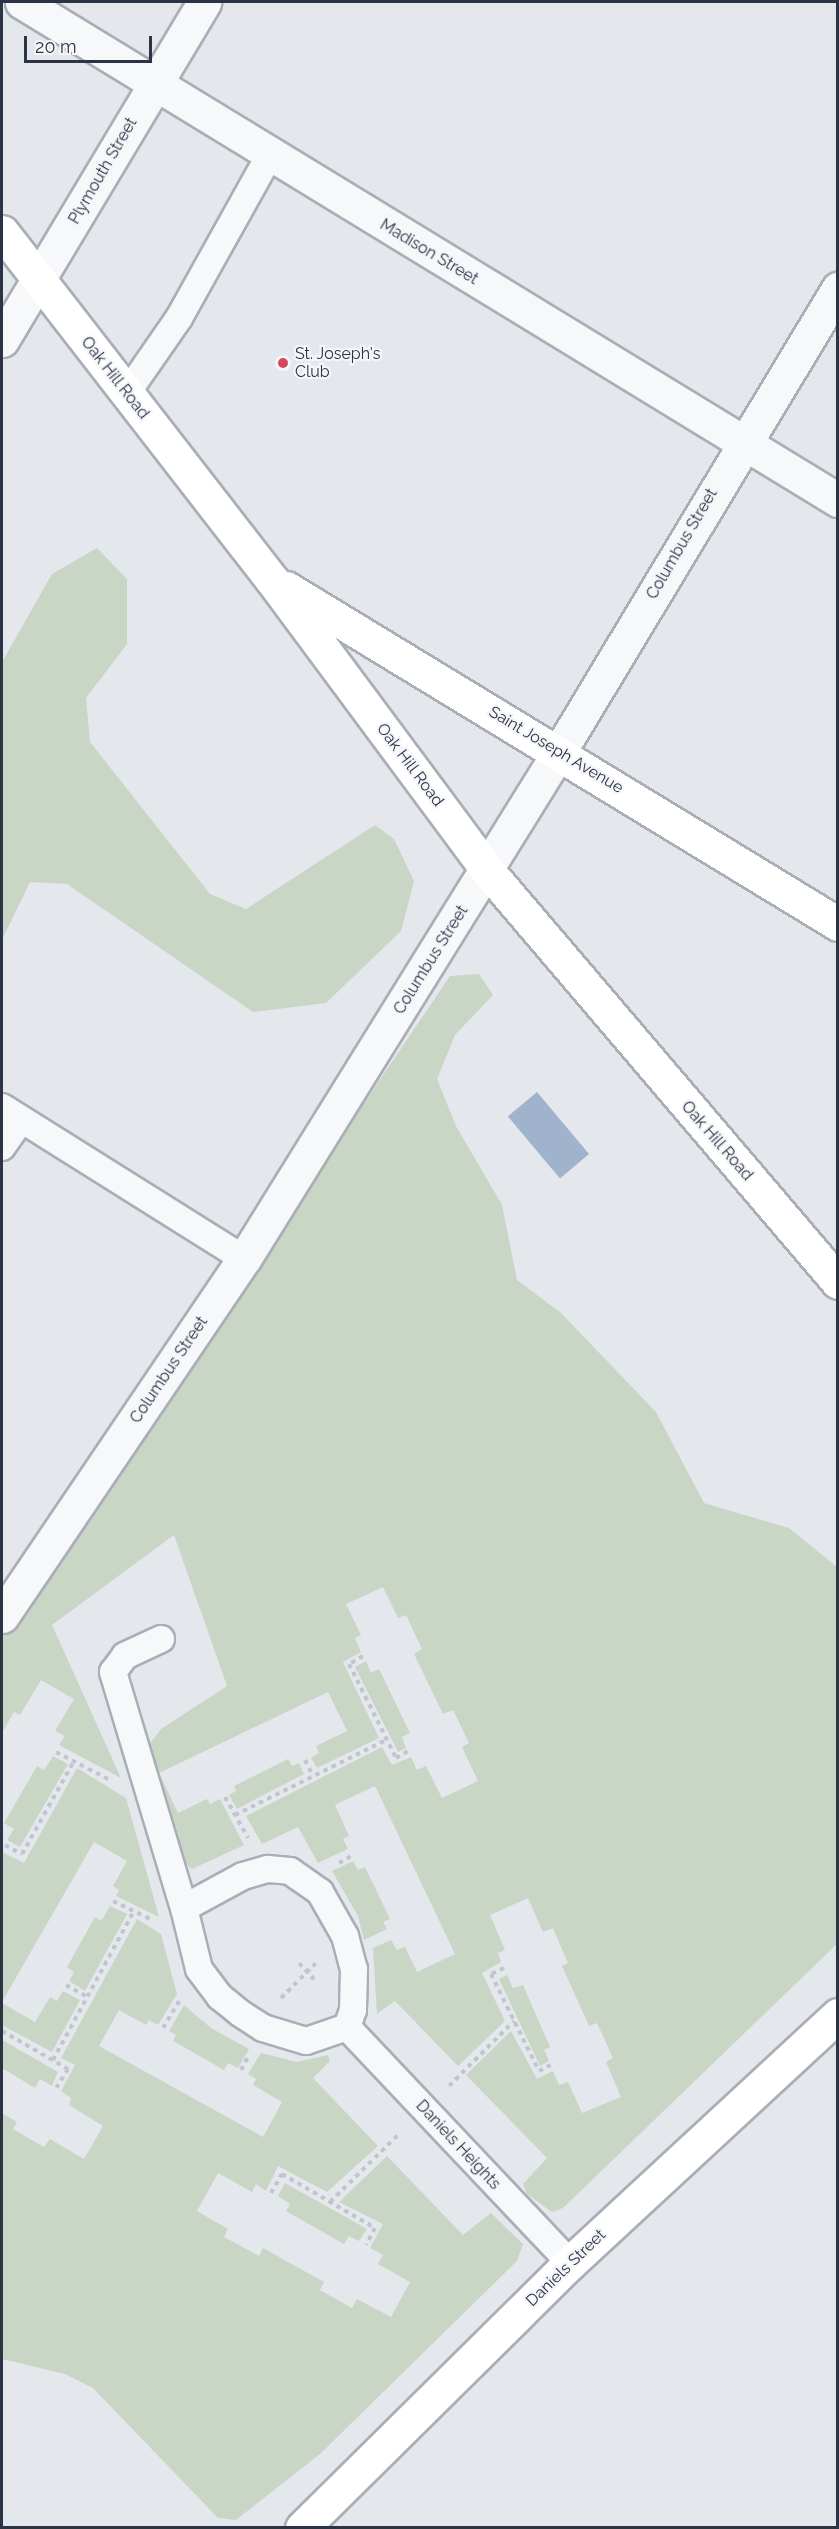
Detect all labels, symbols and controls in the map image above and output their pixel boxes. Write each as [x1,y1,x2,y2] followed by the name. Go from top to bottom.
[27,24,154,62] scale bar
[35,36,77,57] text: 20 m
[65,114,141,228] street label: Plymouth Street
[376,215,482,289] street label: Madison Street
[77,333,153,423] street label: Oak Hill Road
[295,344,381,382] place label: St. Joseph's Club
[276,356,290,370] marker: St. Joseph's Club
[643,485,721,603] street label: Columbus Street
[485,702,627,798] street label: Saint Joseph Avenue
[372,719,448,811] street label: Oak Hill Road
[390,902,472,1018] street label: Columbus Street
[677,1097,757,1185] street label: Oak Hill Road
[126,1313,212,1427] street label: Columbus Street
[412,2096,504,2194] street label: Daniels Heights
[522,2225,610,2311] street label: Daniels Street

